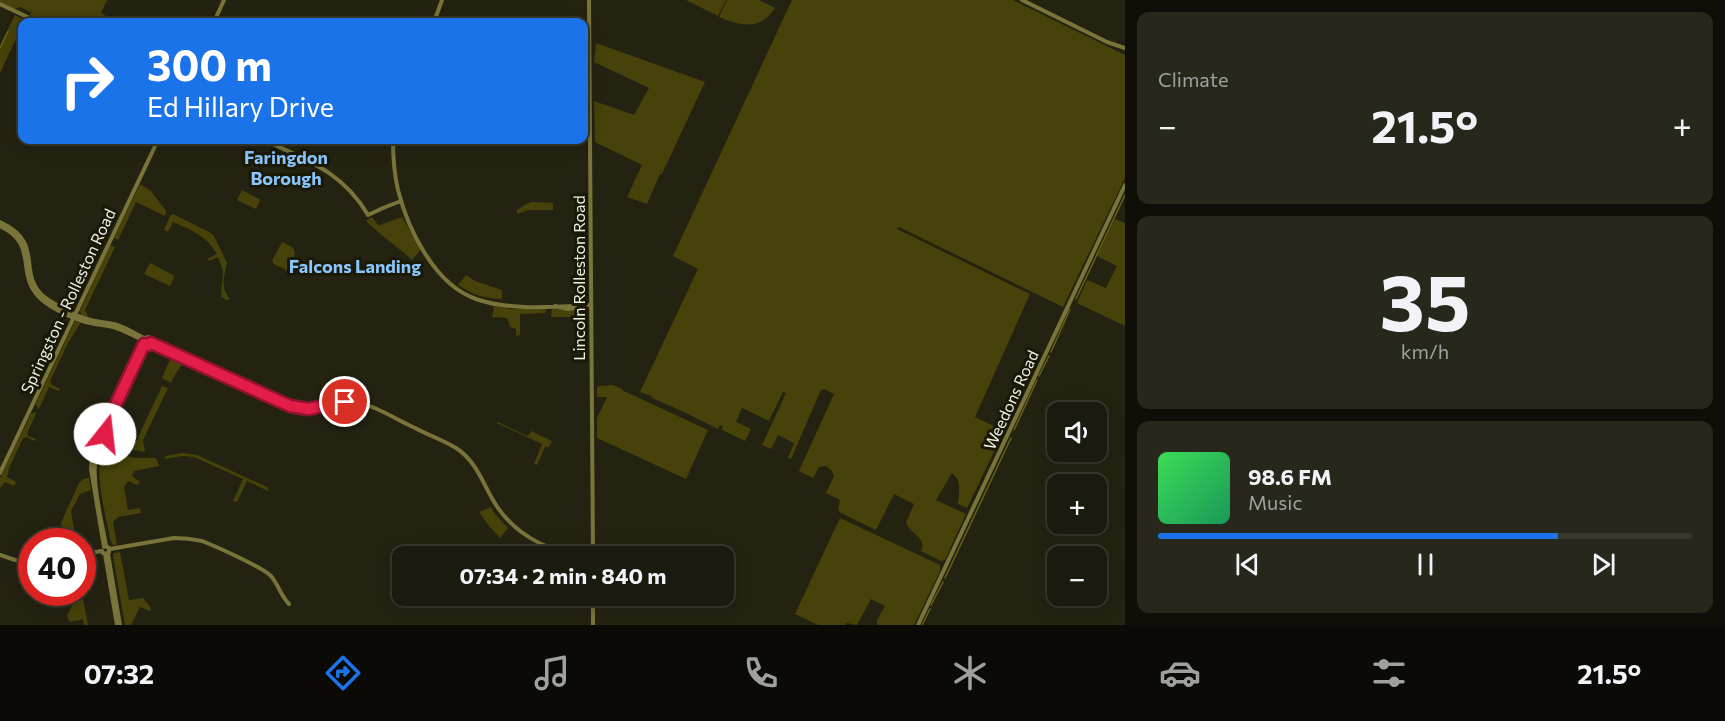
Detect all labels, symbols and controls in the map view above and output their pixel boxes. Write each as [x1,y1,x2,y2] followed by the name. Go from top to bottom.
[147,38,272,90] text: 300 m
[48,42,126,120] icon: right
[1158,67,1228,91] text: Climate
[147,90,334,123] text: Ed Hillary Drive
[1371,97,1478,152] text: 21.5°
[1158,104,1177,145] text: −
[1673,104,1692,145] text: +
[244,146,328,189] district label: Faringdon Borough
[569,195,588,361] street label: Lincoln Rolleston Road
[16,205,119,396] street label: Springston - Rolleston Road
[1380,252,1470,347] text: 35
[289,255,421,277] district label: Falcons Landing
[1401,339,1449,363] text: km/h
[979,347,1042,453] street label: Weedons Road
[319,376,370,427] pin
[328,385,361,418] icon: arrive
[73,402,137,466] position arrow
[1047,402,1107,606] map controls
[1047,402,1107,462] button: sound
[1248,463,1332,490] text: 98.6 FM
[1047,474,1107,534] button: +
[1248,490,1302,514] text: Music
[18,528,96,606] speed limit sign: 40
[1047,546,1107,606] button: −
[1231,548,1264,581] icon: previous
[1409,548,1442,581] icon: pause
[1587,548,1620,581] icon: next
[460,562,666,589] text: 07:34 · 2 min · 840 m
[322,652,364,694] icon: directions
[531,652,573,694] icon: music
[740,652,782,694] icon: phone
[949,652,991,694] icon: climate
[1159,652,1201,694] icon: car
[1368,652,1410,694] icon: filters
[84,657,154,690] text: 07:32
[1577,657,1641,690] text: 21.5°

